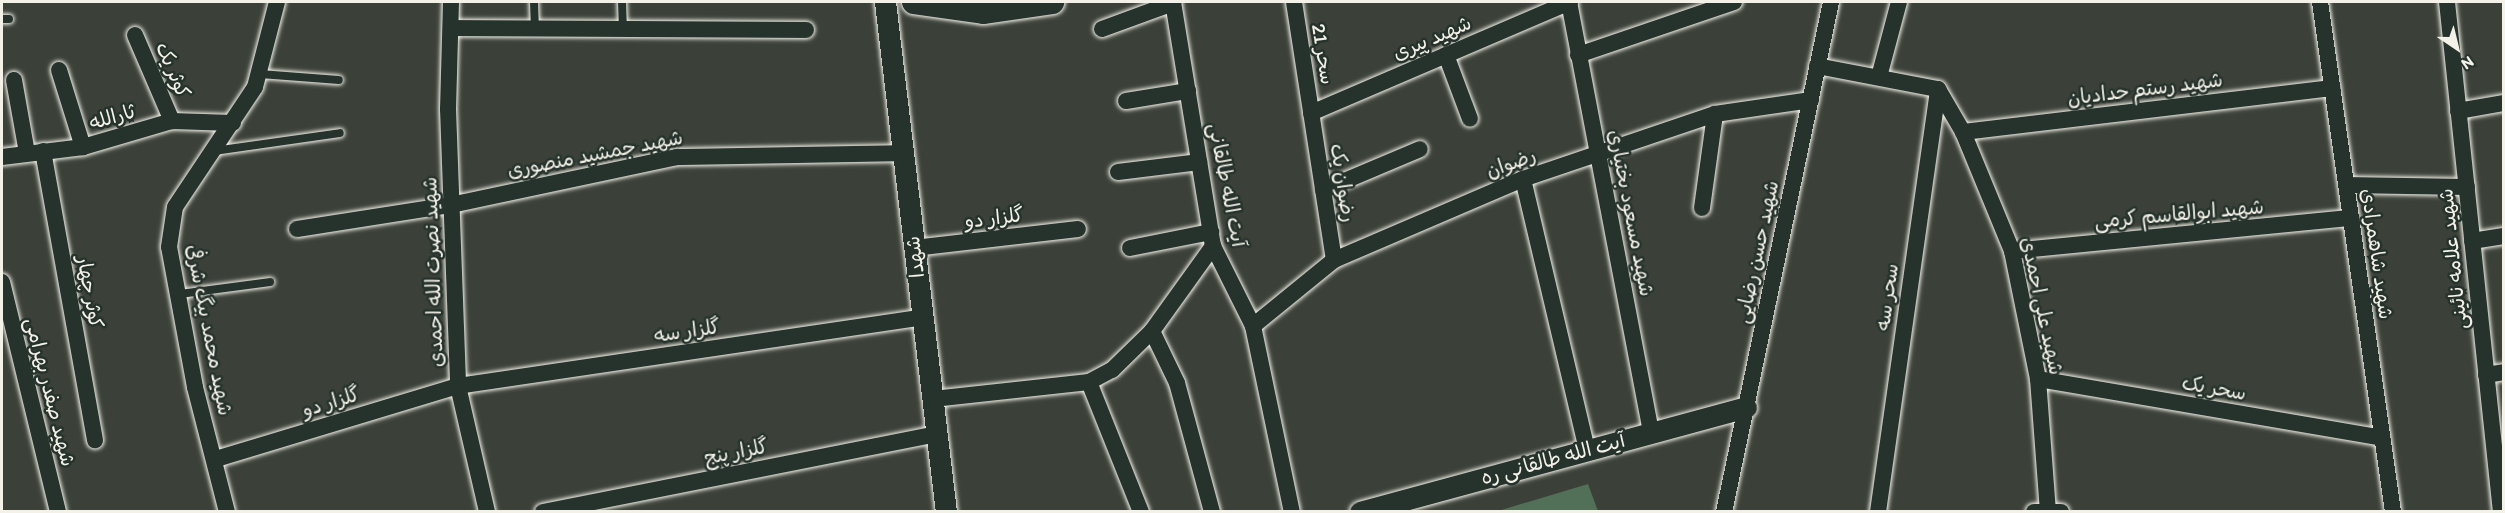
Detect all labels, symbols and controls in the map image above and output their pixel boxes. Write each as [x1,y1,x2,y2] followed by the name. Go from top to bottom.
[1389,11,1475,65] street label: شهید پیری
[2427,18,2487,78] north arrow
[1306,22,1340,86] street label: سحر 21
[151,38,195,102] street label: کوثر یک
[2458,52,2477,74] text: N
[2066,68,2224,110] street label: شهید رستم حدادیان
[86,99,138,135] street label: ثارالله
[1203,121,1251,249] street label: آیت الله طالقانی
[505,125,685,183] street label: شهید جمشید منصوری
[1603,128,1659,298] street label: شهید مسعود بختیاری
[1325,142,1361,224] street label: رضوان یک
[1483,143,1539,183] street label: رضوان
[418,176,448,368] street label: شهید نصرت الله احمدی
[1730,178,1784,326] street label: شهید حسن رضایی
[2356,187,2398,321] street label: شهید شاهمرادی
[2434,187,2472,331] street label: شهید علامه‌ نائینی
[2093,195,2265,233] street label: شهید ابوالقاسم کرمی
[963,202,1025,234] street label: گلزار دو
[901,235,929,279] street label: شهدا
[2016,235,2068,377] street label: شهید علی احمدی
[181,242,237,418] street label: شهید محمد بیگ شرفی
[72,254,108,330] street label: کوثر چهار
[1870,262,1904,332] street label: سحر سه
[652,314,722,348] street label: گلزار سه
[20,315,80,469] street label: شهید صفدر بهرامی
[2180,371,2248,405] street label: سحر یک
[299,382,363,422] street label: گلزار دو
[1478,428,1628,490] street label: آیت الله طالقانی ره
[702,434,770,470] street label: گلزار پنج

